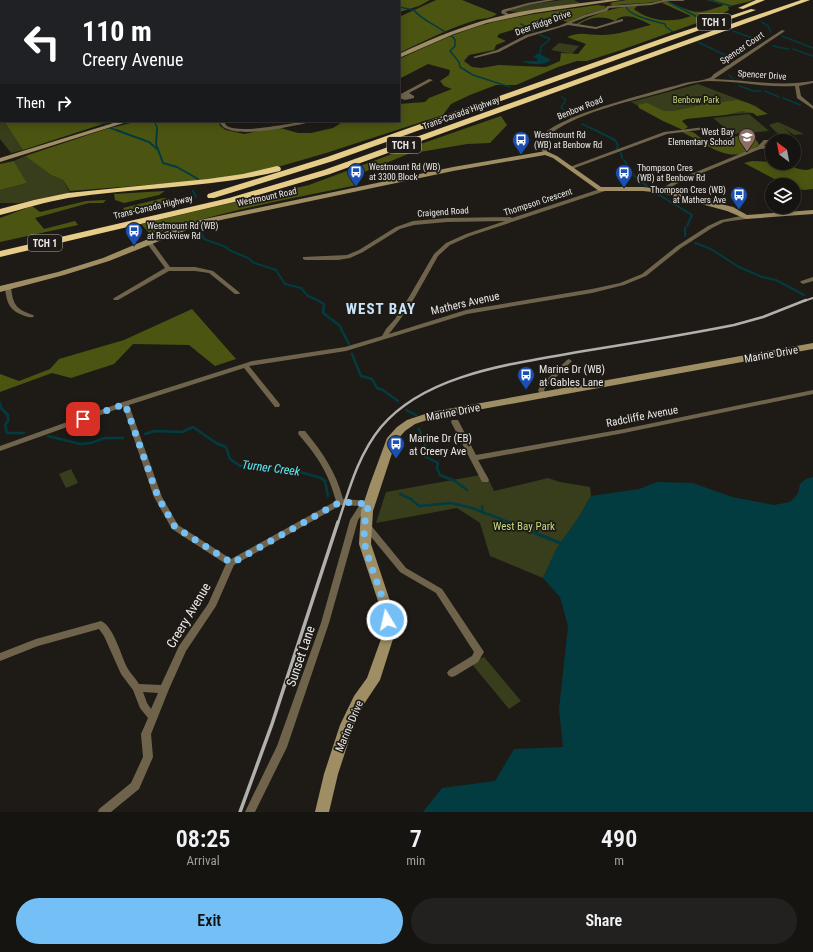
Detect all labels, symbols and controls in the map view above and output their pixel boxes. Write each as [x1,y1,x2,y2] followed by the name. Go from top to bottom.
[514,8,572,38] street label: Deer Ridge Drive
[697,14,731,30] road number: TCH 1
[82,15,152,48] text: 110 m
[16,16,68,68] icon: left
[718,30,766,66] street label: Spencer Court
[82,49,184,70] text: Creery Avenue
[737,68,787,82] street label: Spencer Drive
[53,92,75,114] icon: right
[16,94,45,112] text: Then
[421,94,501,132] street label: Trans-Canada Highway
[556,94,604,122] street label: Benbow Road
[673,95,719,105] park label: Benbow Park
[668,127,734,147] place label: West Bay Elementary School
[737,127,757,152] school or university icon: West Bay Elementary School
[511,130,531,155] bus stop icon: Westmount Rd (WB) at Benbow Rd
[534,130,602,151] place label: Westmount Rd (WB) at Benbow Rd
[765,134,801,170] north arrow
[765,134,801,214] map controls
[387,137,421,153] road number: TCH 1
[346,162,366,187] bus stop icon: Westmount Rd (WB) at 3300 Block
[369,162,440,182] place label: Westmount Rd (WB) at 3300 Block
[614,163,634,188] bus stop icon: Thompson Cres (WB) at Benbow Rd
[637,163,705,184] place label: Thompson Cres (WB) at Benbow Rd
[765,178,801,214] button: layers
[650,185,726,205] place label: Thompson Cres (WB) at Mathers Ave
[729,185,749,210] bus stop icon: Thompson Cres (WB) at Mathers Ave
[236,186,298,208] street label: Westmount Road
[503,186,574,218] street label: Thompson Crescent
[112,193,194,221] street label: Trans-Canada Highway
[417,205,469,219] street label: Craigend Road
[124,221,144,246] bus stop icon: Westmount Rd (WB) at Rockview Rd
[147,221,218,241] place label: Westmount Rd (WB) at Rockview Rd
[28,235,62,251] road number: TCH 1
[430,289,501,318] street label: Mathers Avenue
[346,300,416,318] district label: WEST BAY
[743,343,799,366] street label: Marine Drive
[539,363,605,389] place label: Marine Dr (WB) at Gables Lane
[516,365,536,390] bus stop icon: Marine Dr (WB) at Gables Lane
[425,401,481,424] street label: Marine Drive
[66,402,100,436] pin
[605,403,679,430] street label: Radcliffe Avenue
[72,408,94,430] icon: arrive
[409,432,472,458] place label: Marine Dr (EB) at Creery Ave
[386,434,406,459] bus stop icon: Marine Dr (EB) at Creery Ave
[241,458,301,479] water label: Turner Creek
[493,520,555,533] park label: West Bay Park
[163,580,214,651] street label: Creery Avenue
[366,599,408,641] position arrow
[283,624,318,688] street label: Sunset Lane
[333,699,366,754] street label: Marine Drive
[176,825,230,853] text: 08:25
[410,825,422,853] text: 7
[601,825,637,853] text: 490
[187,853,220,868] text: Arrival
[406,853,425,868] text: min
[614,853,624,868] text: m
[16,898,403,944] button: Exit
[411,898,797,944] button: Share

